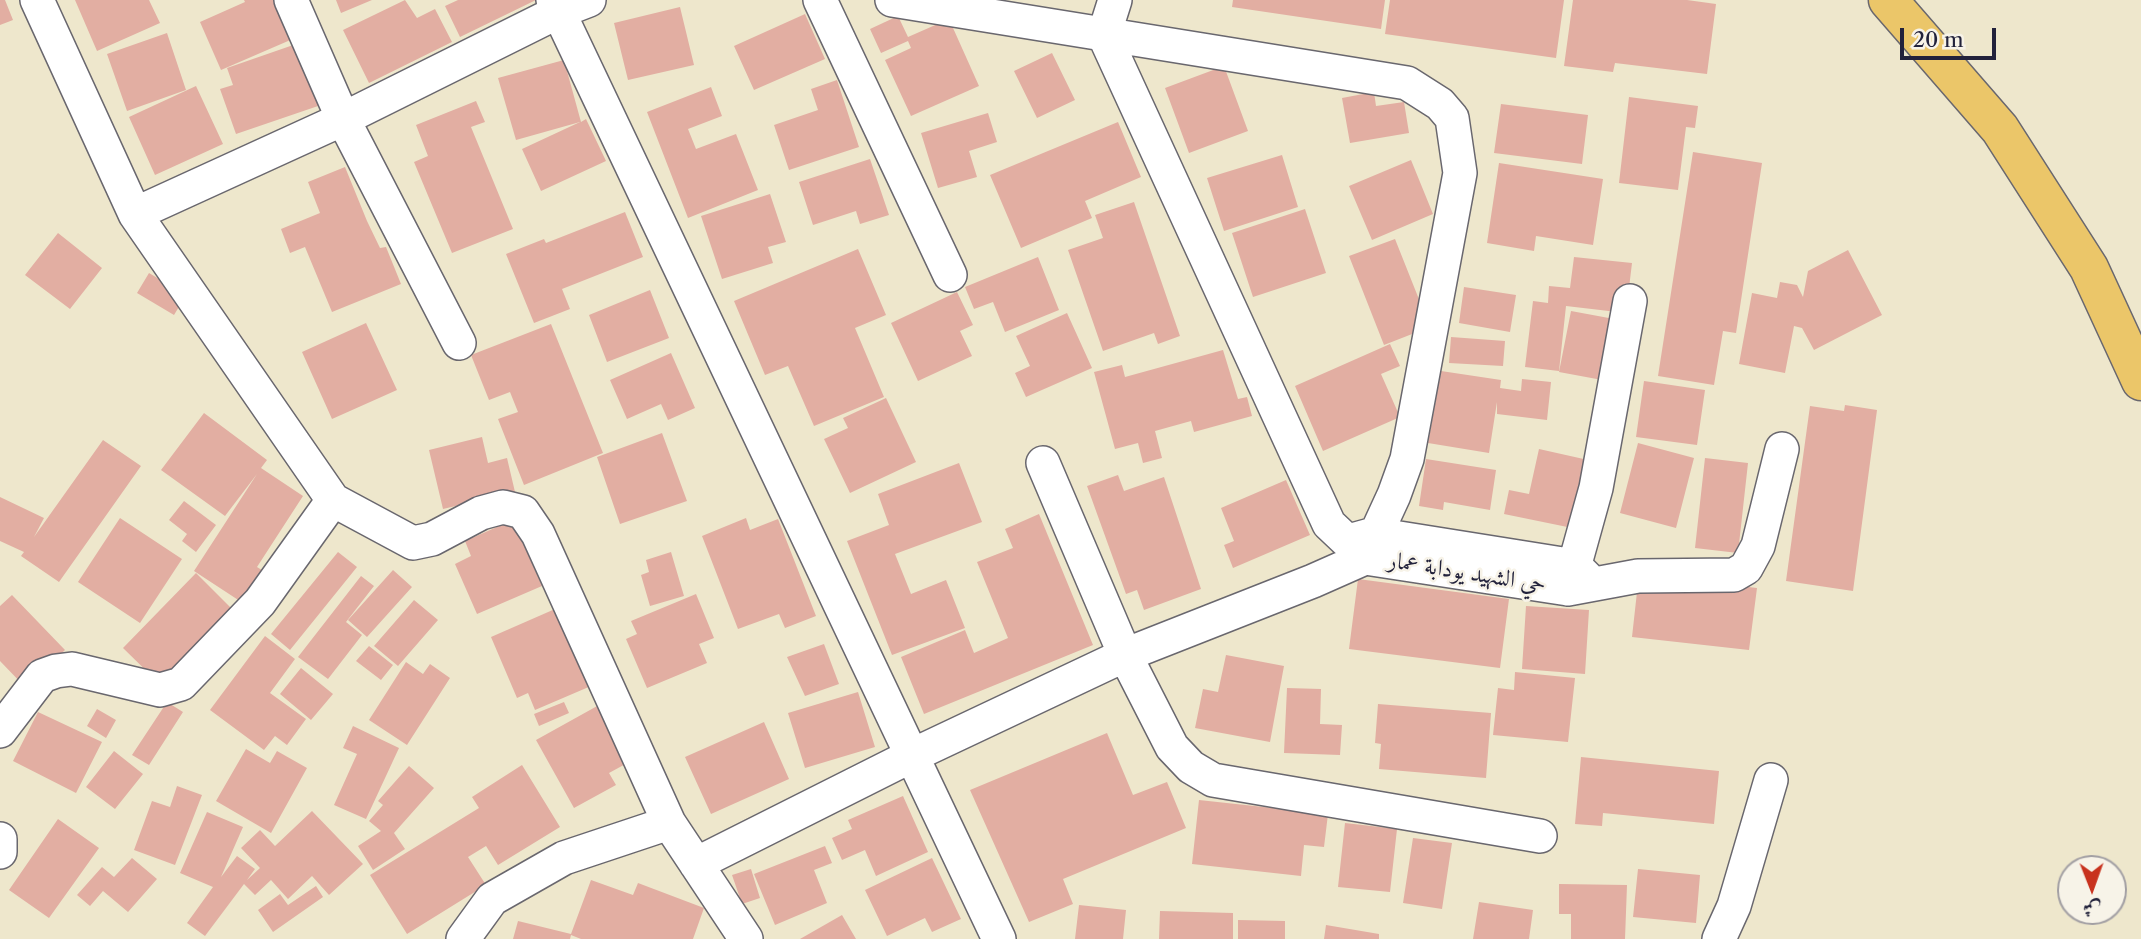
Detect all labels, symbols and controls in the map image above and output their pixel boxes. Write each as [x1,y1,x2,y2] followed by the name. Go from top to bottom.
[1903,14,1999,58] scale bar
[1913,27,1964,52] text: 20 m
[1386,547,1548,599] street label: حي الشهيد يودابة عمار
[2057,855,2127,925] north arrow
[2083,898,2102,921] text: ش

